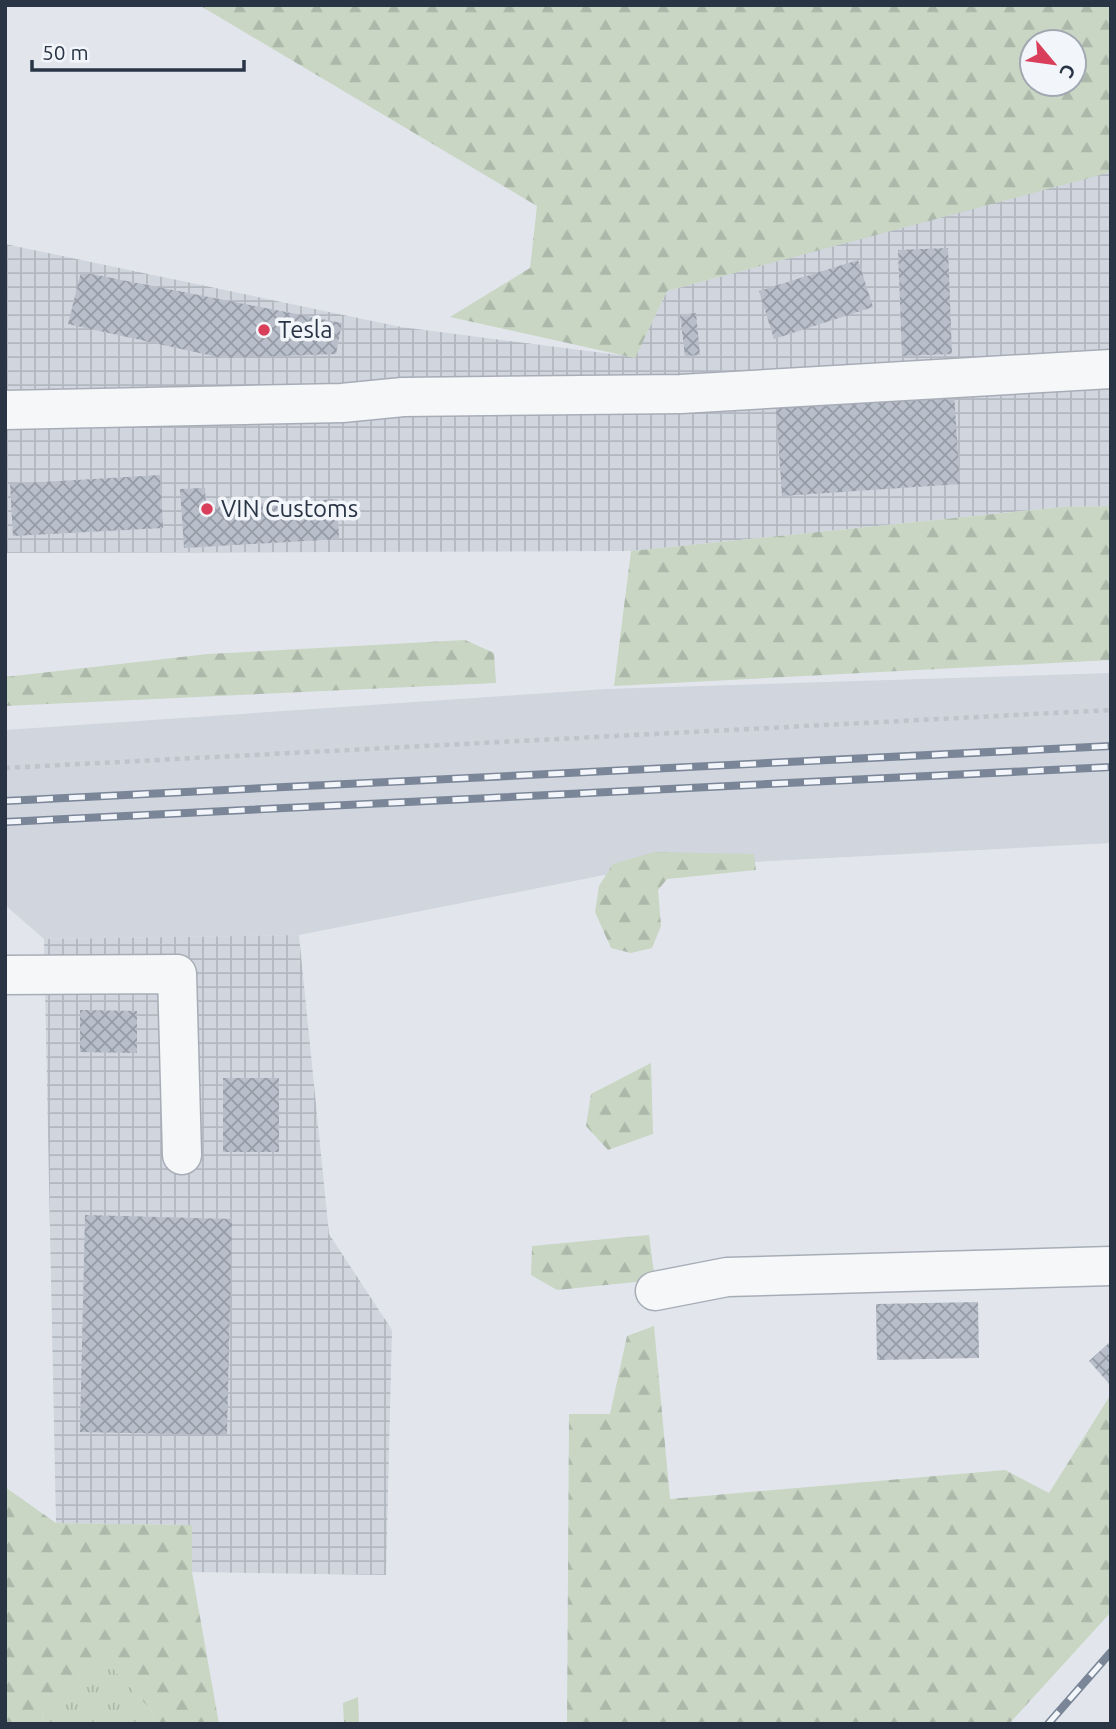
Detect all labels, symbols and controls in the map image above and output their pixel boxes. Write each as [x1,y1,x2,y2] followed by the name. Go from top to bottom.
[32,28,243,72] scale bar
[1018,28,1088,98] north arrow
[42,40,89,64] text: 50 m
[1055,61,1080,82] text: С
[278,316,333,343] place label: Tesla
[256,322,272,338] marker: Tesla
[221,495,358,522] place label: VIN Customs
[199,501,215,517] marker: VIN Customs

